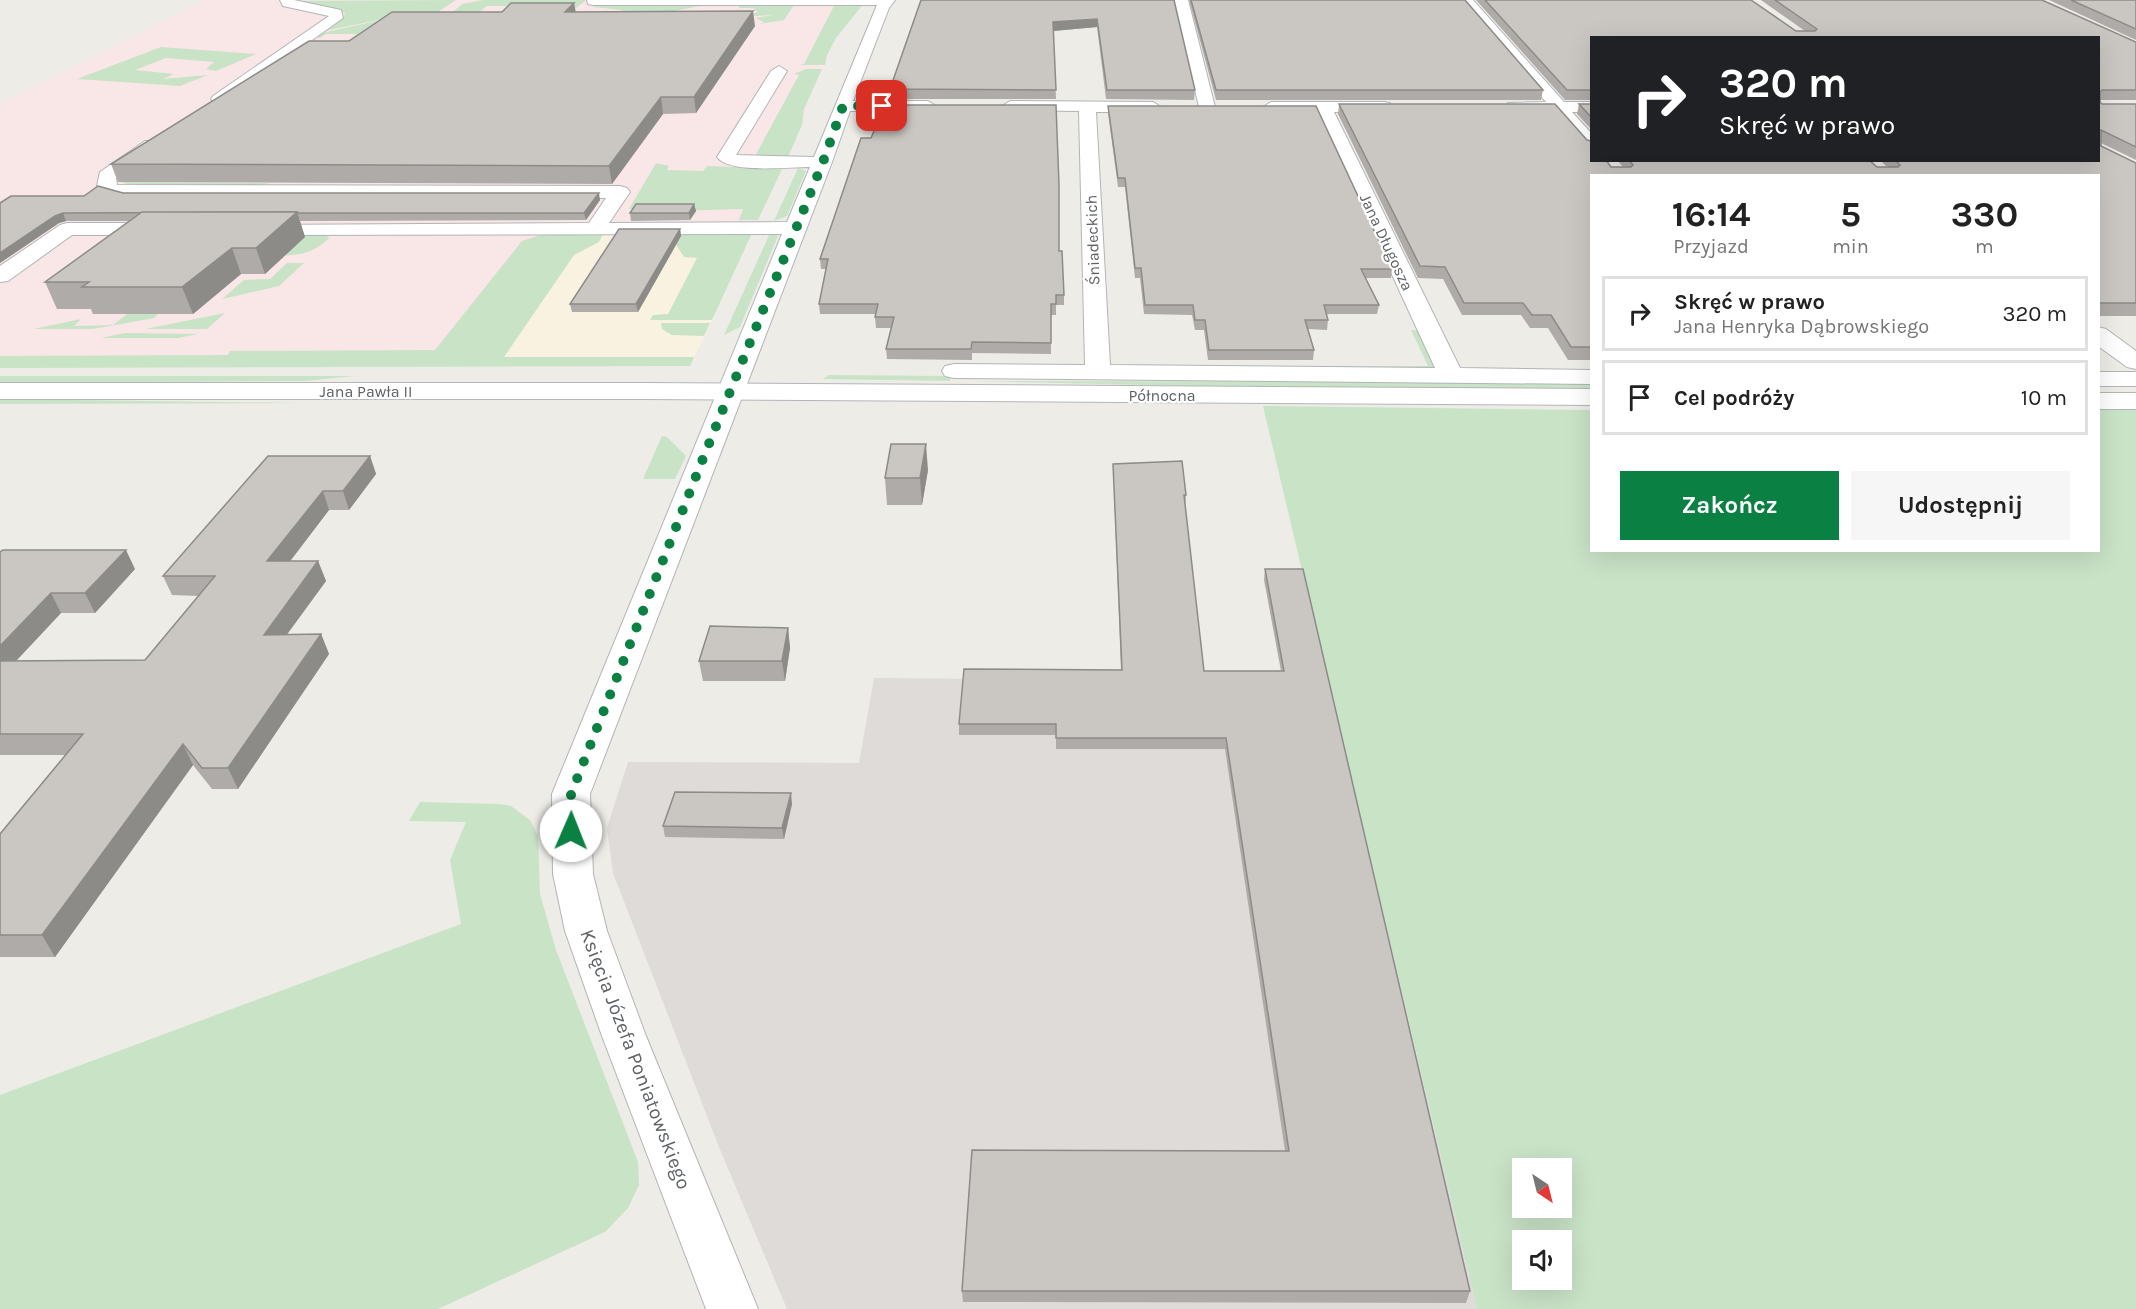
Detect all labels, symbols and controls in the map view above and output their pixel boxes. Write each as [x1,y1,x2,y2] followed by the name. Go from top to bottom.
[1719,58,1848,108] text: 320 m
[1620,60,1698,138] icon: right
[856,80,907,131] pin
[865,89,898,122] icon: arrive
[1719,109,1895,141] text: Skręć w prawo
[1356,191,1417,294] street label: Jana Długosza
[1672,193,1750,235] text: 16:14
[1840,193,1861,235] text: 5
[1951,193,2018,235] text: 330
[1081,194,1104,286] street label: Śniadeckich
[1673,235,1749,258] text: Przyjazd
[1832,235,1869,258] text: min
[1975,235,1994,258] text: m
[1674,289,1825,315] text: Skręć w prawo
[1623,297,1656,330] icon: right
[2002,301,2067,327] text: 320 m
[1674,315,1929,338] text: Jana Henryka Dąbrowskiego
[1623,381,1656,414] icon: arrive
[320,382,412,401] street label: Jana Pawła II
[1674,385,1794,411] text: Cel podróży
[2021,385,2067,411] text: 10 m
[1128,386,1196,405] street label: Północna
[1620,471,1839,540] button: Zakończ
[1851,471,2070,540] button: Udostępnij
[539,799,603,863] position arrow
[575,926,696,1192] street label: Księcia Józefa Poniatowskiego
[1512,1158,1572,1218] north arrow
[1512,1158,1572,1290] map controls
[1512,1230,1572,1290] button: sound

